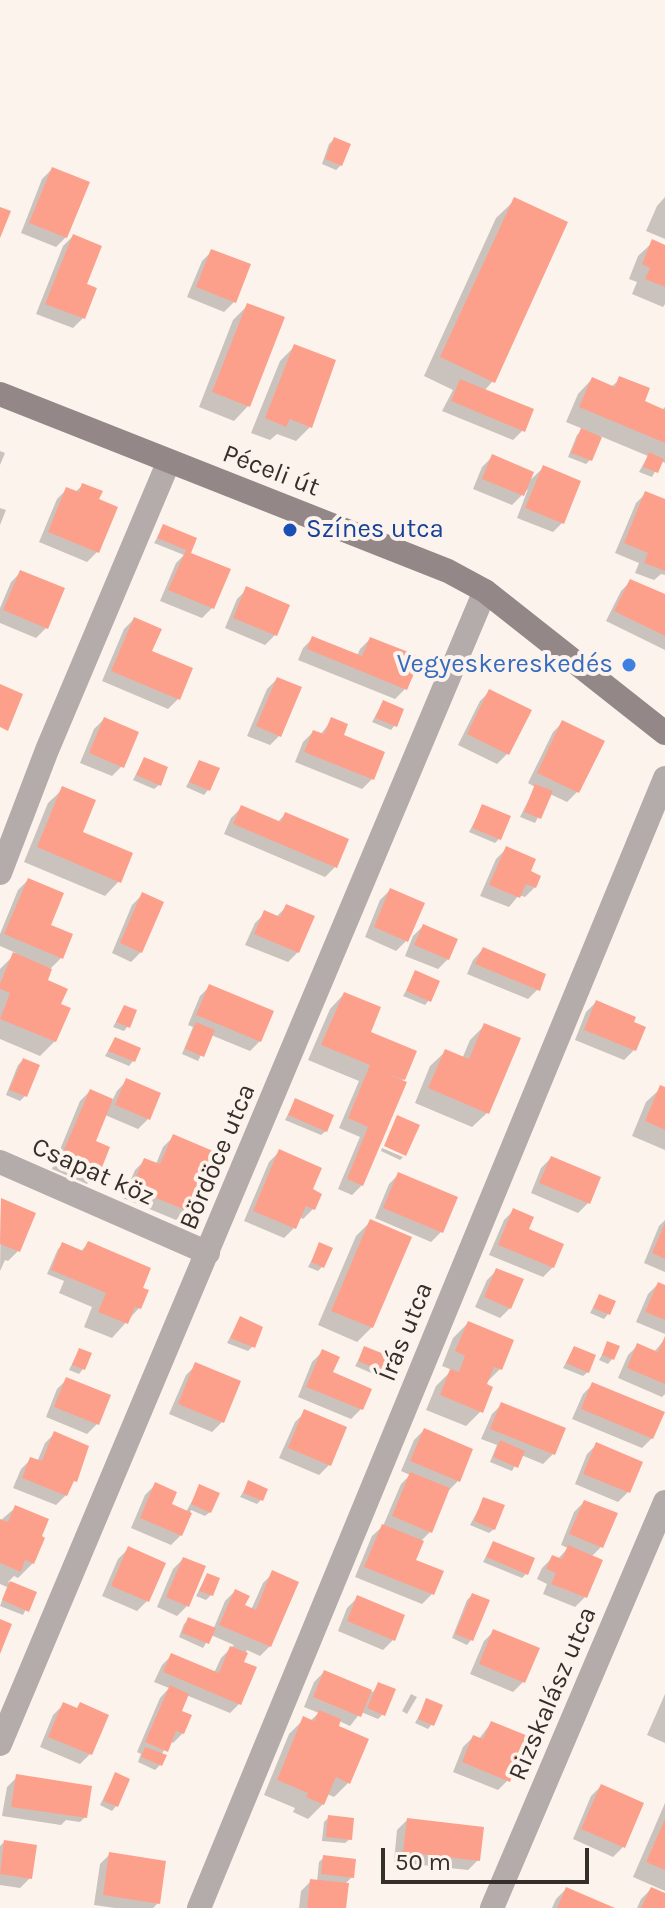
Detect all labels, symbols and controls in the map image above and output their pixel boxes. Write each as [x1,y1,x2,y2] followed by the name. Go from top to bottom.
[218,438,324,504] street label: Péceli út
[306,514,444,546] place label: Színes utca
[281,521,299,539] marker: Színes utca
[397,649,613,681] place label: Vegyeskereskedés
[620,656,638,674] marker: Vegyeskereskedés
[173,1079,263,1235] street label: Bördöce utca
[27,1131,159,1213] street label: Csapat köz
[372,1278,440,1386] street label: Írás utca
[502,1602,604,1786] street label: Rizskalász utca
[385,1832,593,1882] scale bar
[395,1848,451,1876] text: 50 m

